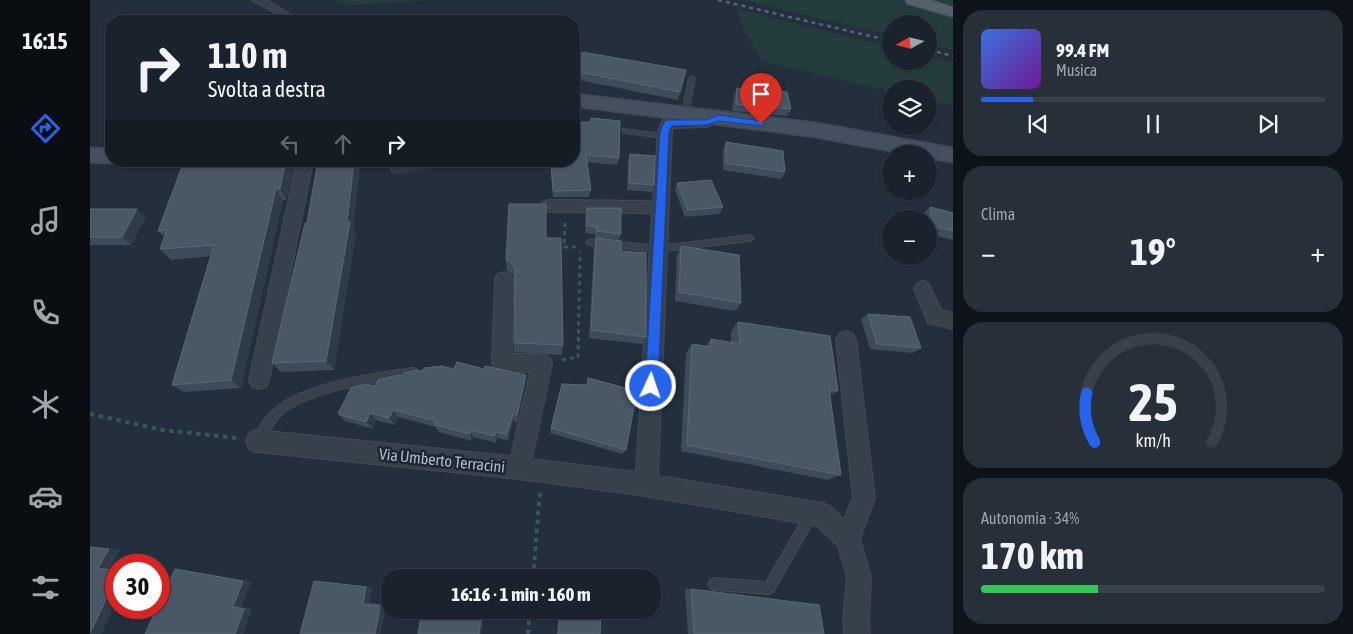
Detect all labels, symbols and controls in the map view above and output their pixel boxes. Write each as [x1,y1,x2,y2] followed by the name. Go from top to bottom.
[882,15,938,70] north arrow
[882,15,937,265] map controls
[22,28,68,54] text: 16:15
[125,35,190,100] icon: right
[208,35,287,75] text: 110 m
[1056,39,1109,61] text: 99.4 FM
[1056,61,1097,79] text: Musica
[740,73,782,124] pin
[208,76,326,102] text: Svolta a destra
[747,80,775,108] icon: arrive
[882,80,937,135] button: layers
[1024,110,1052,138] icon: previous
[1139,110,1167,138] icon: pause
[1254,110,1282,138] icon: next
[28,111,63,146] icon: directions
[276,130,304,158] icon: left
[329,130,357,158] icon: ahead
[382,130,410,158] icon: right
[882,145,937,200] button: +
[28,203,63,238] icon: music
[981,205,1015,223] text: Clima
[882,210,937,265] button: −
[1130,230,1176,273] text: 19°
[981,236,996,268] text: −
[1310,236,1325,268] text: +
[28,295,63,330] icon: phone
[624,359,676,411] position arrow
[1129,372,1177,432] text: 25
[28,387,63,422] icon: climate
[1135,430,1171,451] text: km/h
[378,444,506,476] street label: Via Umberto Terracini
[28,479,63,514] icon: car
[981,509,1079,527] text: Autonomia · 34%
[981,534,1084,577] text: 170 km
[105,554,170,619] speed limit sign: 30
[28,570,63,605] icon: filters
[451,583,591,605] text: 16:16 · 1 min · 160 m

